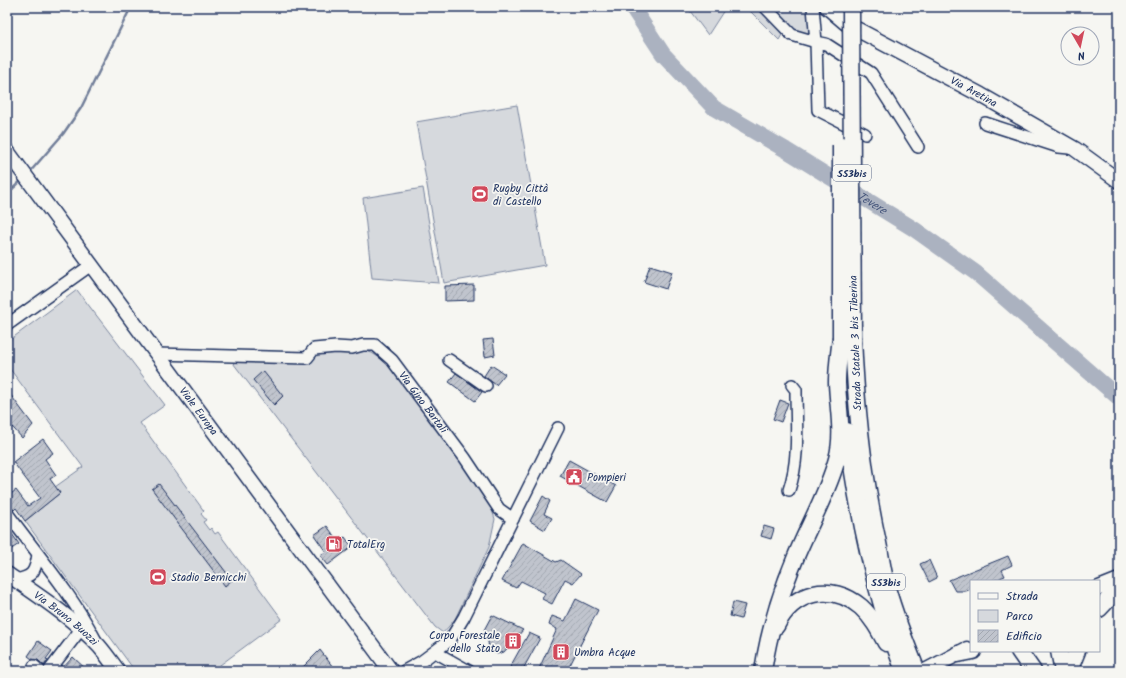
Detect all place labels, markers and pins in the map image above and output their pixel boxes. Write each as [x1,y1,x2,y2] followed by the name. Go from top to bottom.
[493,180,548,211] place label: Rugby Città di Castello
[470,184,490,204] sports icon: Rugby Città di Castello
[564,467,584,487] public building icon: Pompieri
[587,469,626,487] place label: Pompieri
[324,534,344,554] fuel station icon: TotalErg
[347,536,385,554] place label: TotalErg
[148,567,168,587] sports icon: Stadio Bernicchi
[171,569,247,587] place label: Stadio Bernicchi
[429,627,500,658] place label: Corpo Forestale dello Stato
[503,631,523,651] building icon: Corpo Forestale dello Stato
[551,642,571,662] building icon: Umbra Acque
[574,644,635,662] place label: Umbra Acque

